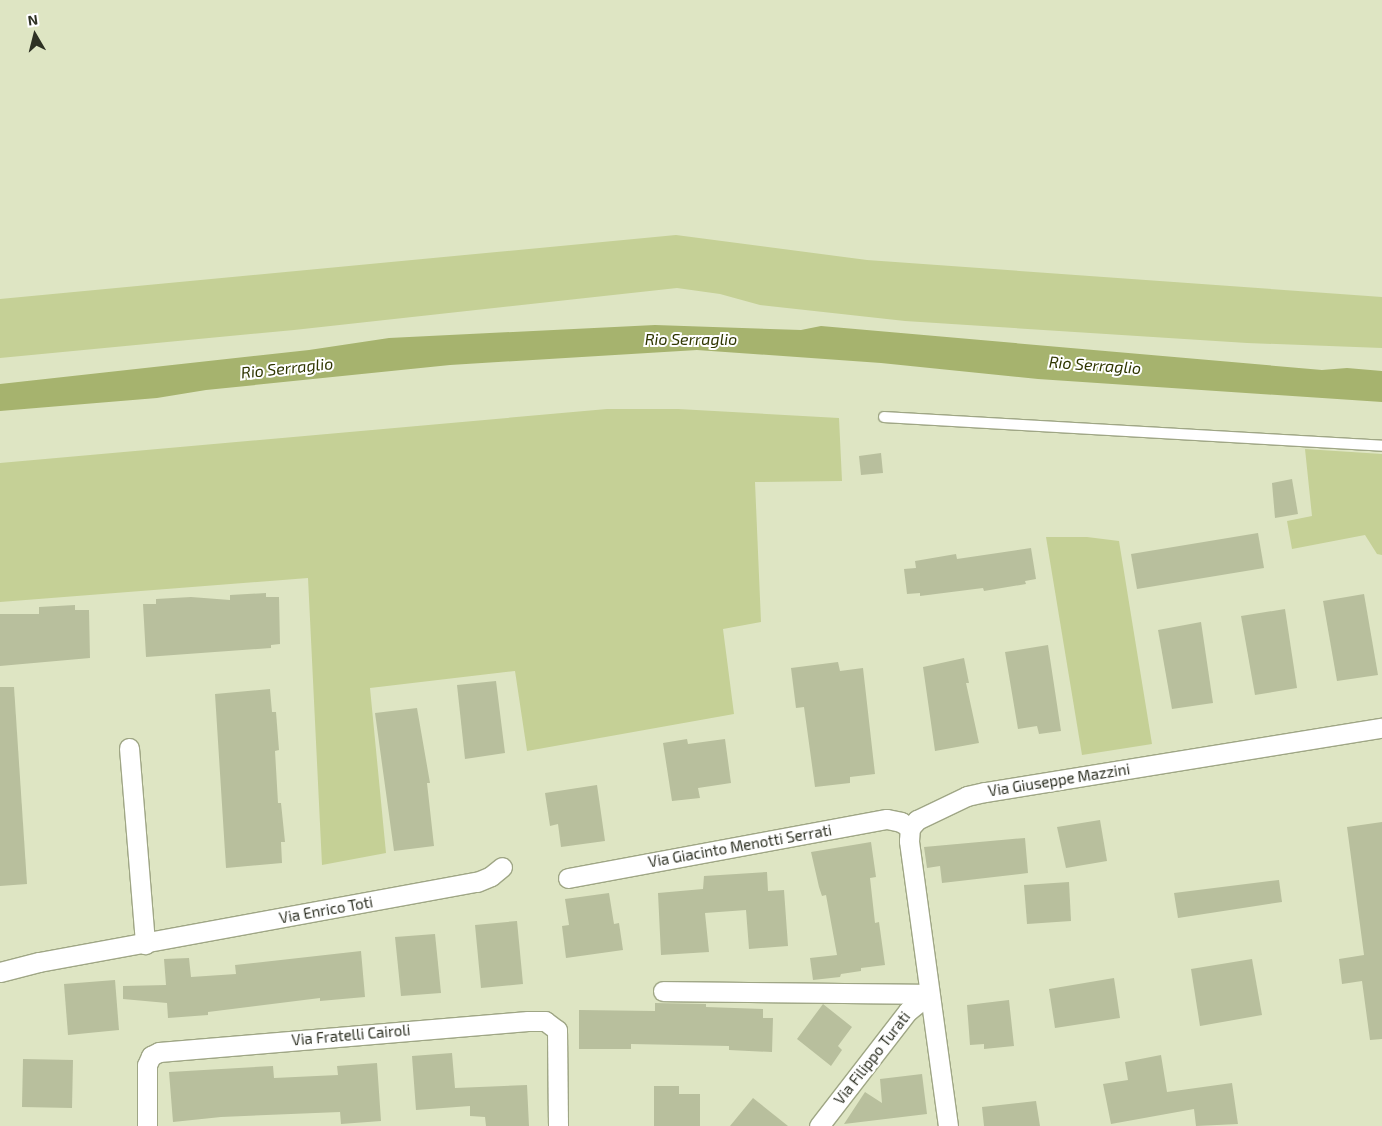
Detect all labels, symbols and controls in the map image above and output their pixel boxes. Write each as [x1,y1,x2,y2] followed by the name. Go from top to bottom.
[10,10,60,60] north arrow
[27,11,39,29] text: N
[645,329,737,349] water label: Rio Serraglio
[1048,352,1142,378] water label: Rio Serraglio
[240,354,334,382] water label: Rio Serraglio
[987,760,1131,800] street label: Via Giuseppe Mazzini
[647,821,833,871] street label: Via Giacinto Menotti Serrati
[277,893,375,927] street label: Via Enrico Toti
[830,1008,914,1108] street label: Via Filippo Turati
[291,1021,411,1049] street label: Via Fratelli Cairoli

